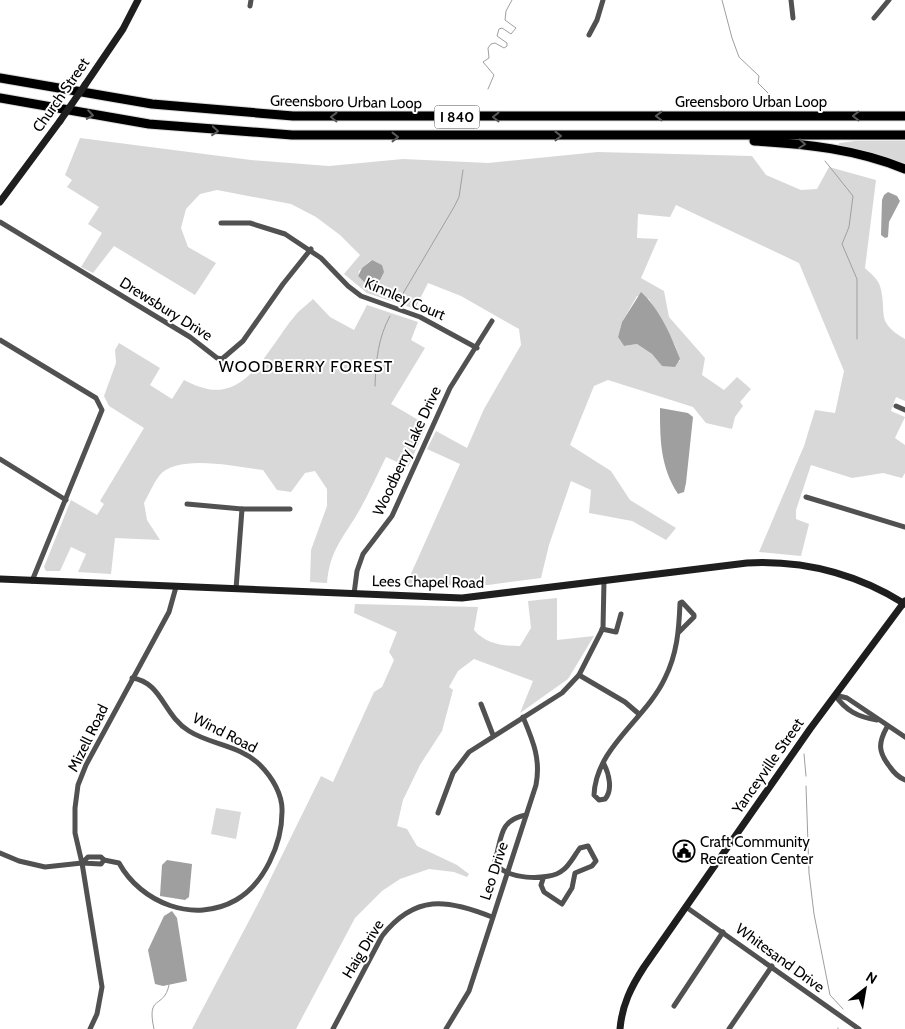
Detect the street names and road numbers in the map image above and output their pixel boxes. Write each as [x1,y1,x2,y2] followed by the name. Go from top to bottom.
[29,54,93,136] street label: Church Street
[270,92,422,112] street label: Greensboro Urban Loop
[675,93,827,111] street label: Greensboro Urban Loop
[434,105,480,128] road number: I 840
[116,273,216,345] street label: Drewsbury Drive
[362,274,448,324] street label: Kinnley Court
[369,383,445,519] street label: Woodberry Lake Drive
[372,572,484,592] street label: Lees Chapel Road
[64,701,112,775] street label: Mizell Road
[190,709,260,757] street label: Wind Road
[728,715,808,818] street label: Yanceyville Street
[476,839,512,902] street label: Leo Drive
[338,916,388,982] street label: Haig Drive
[732,920,828,996] street label: Whitesand Drive

